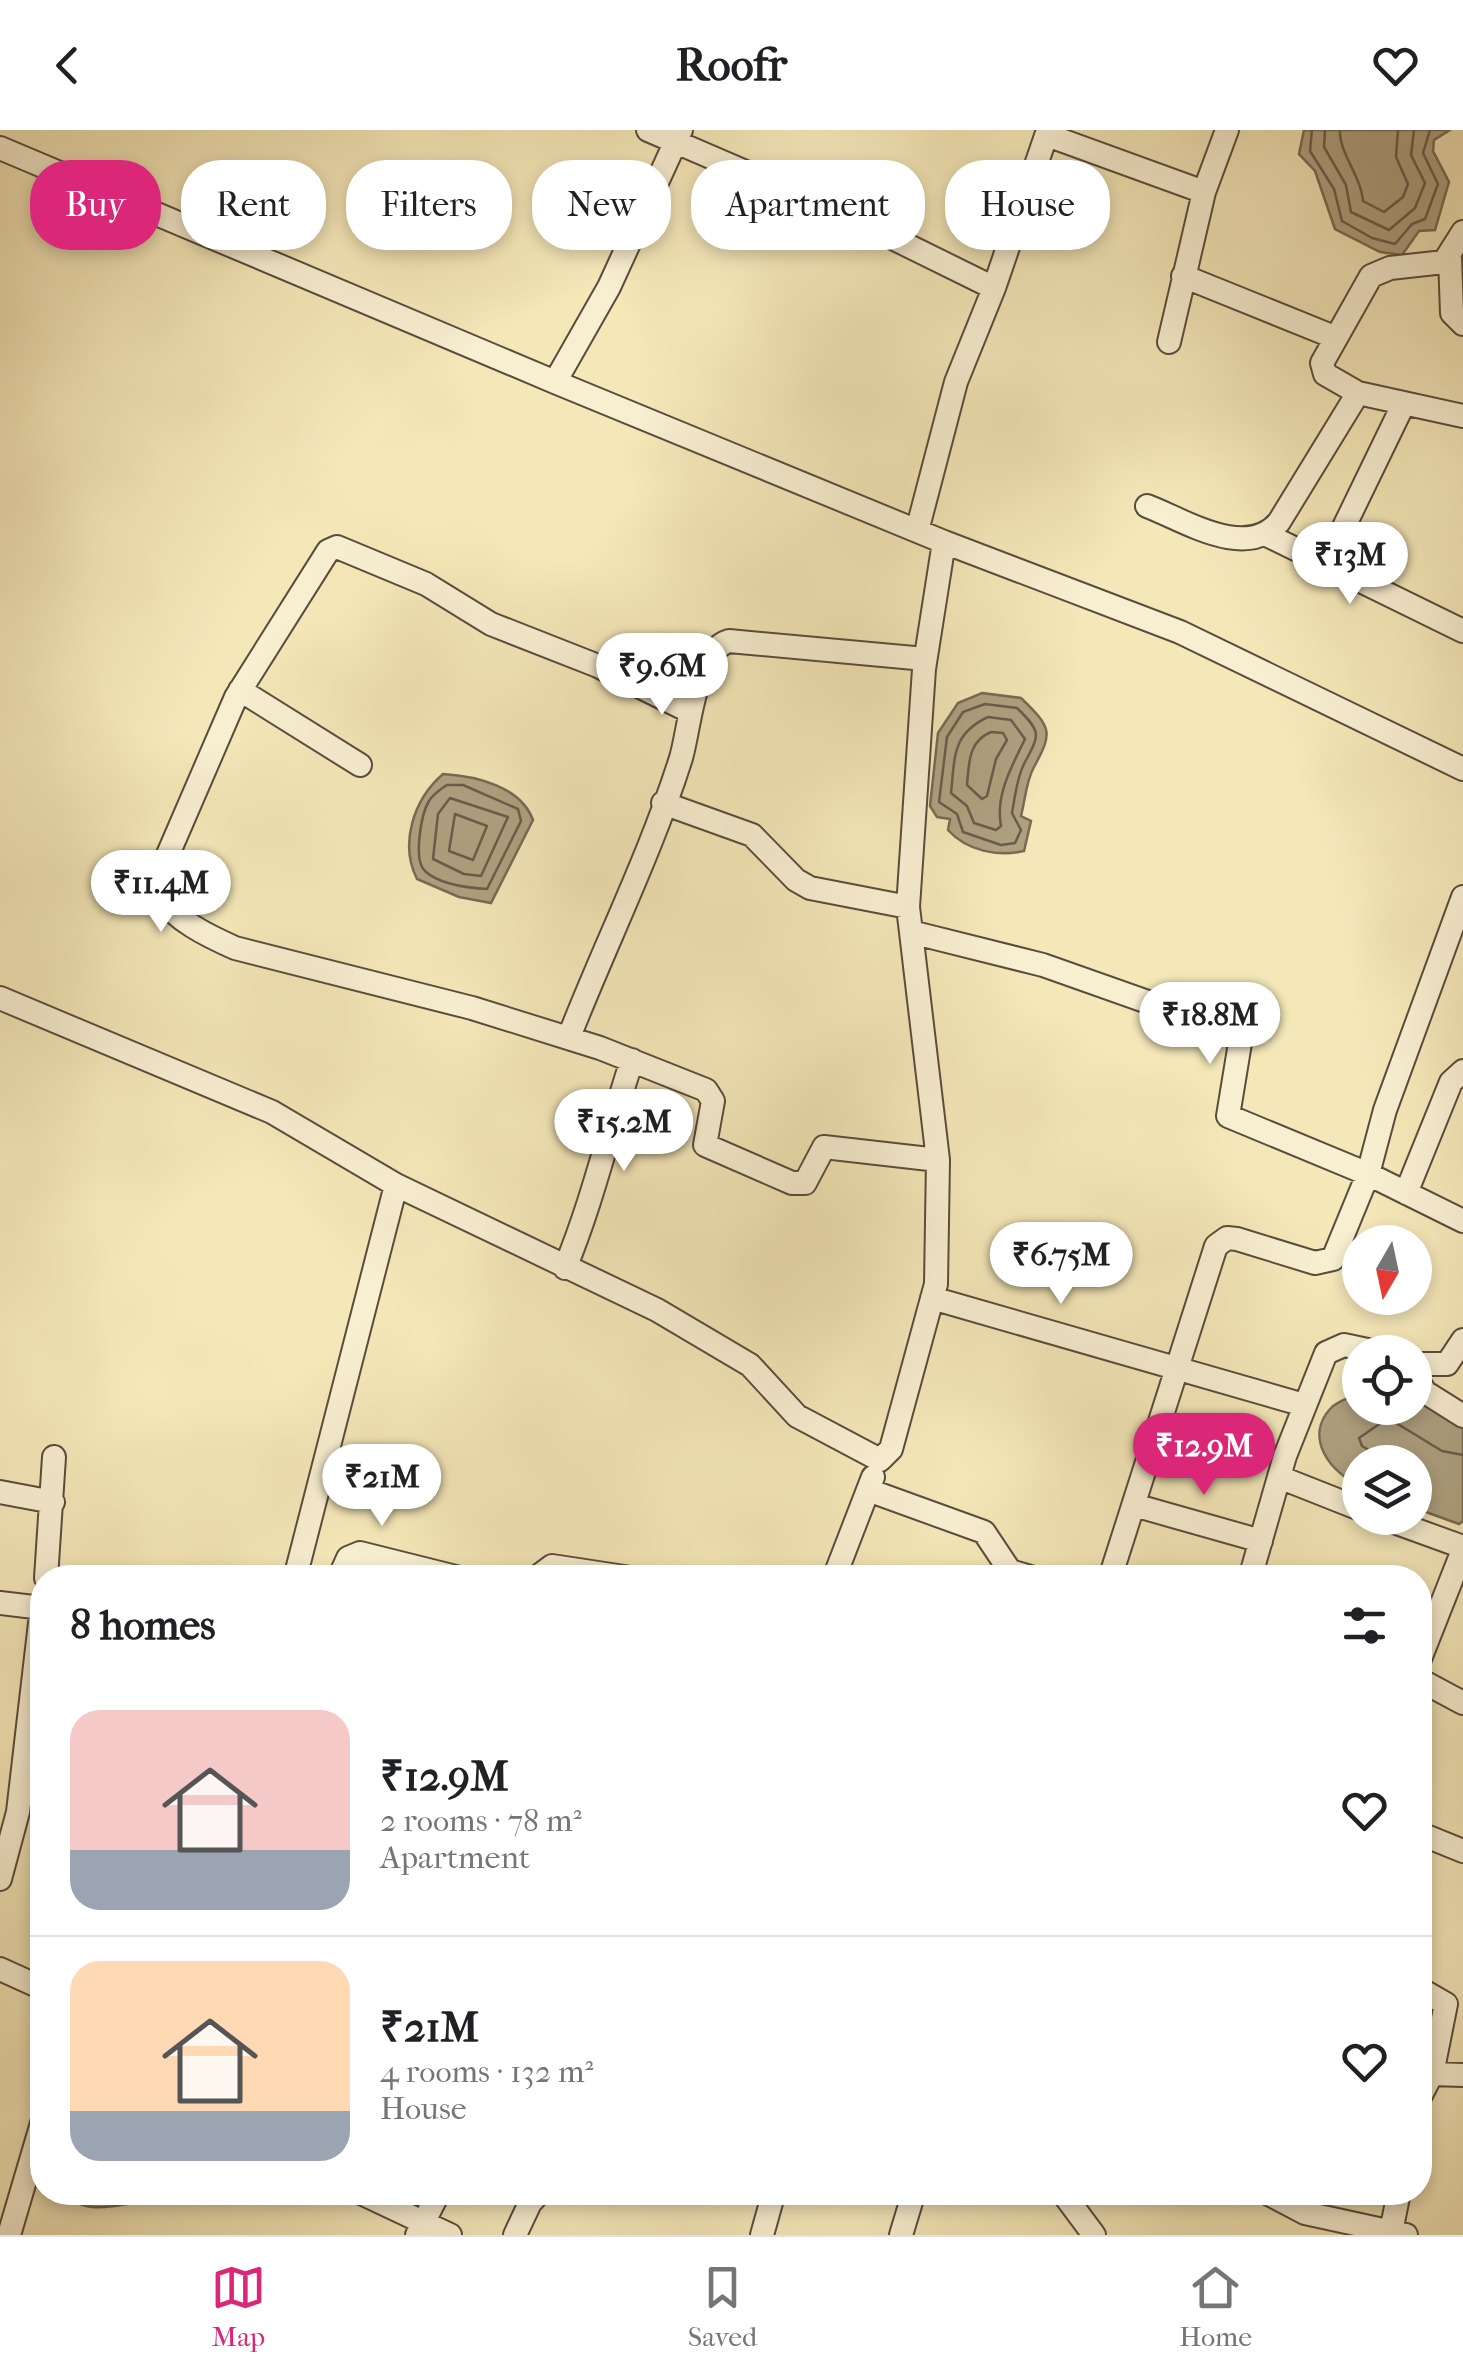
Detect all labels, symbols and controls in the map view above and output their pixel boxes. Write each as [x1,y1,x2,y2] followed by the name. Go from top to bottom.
[40,38,95,93] icon: back
[1368,38,1423,93] icon: heart
[676,39,787,92] text: Roofr
[30,160,161,250] chip: Buy
[181,160,326,250] chip: Rent
[346,160,512,250] chip: Filters
[532,160,671,250] chip: New
[691,160,925,250] chip: Apartment
[945,160,1110,250] chip: House
[1291,522,1409,607] pin: ₹13M
[1314,536,1386,573] text: ₹13M
[592,633,732,718] pin: ₹9.6M
[618,647,706,684] text: ₹9.6M
[80,850,242,935] pin: ₹11.4M
[113,864,209,901] text: ₹11.4M
[1129,982,1291,1067] pin: ₹18.8M
[1161,996,1259,1033] text: ₹18.8M
[543,1089,705,1174] pin: ₹15.2M
[576,1103,672,1140] text: ₹15.2M
[980,1222,1142,1307] pin: ₹6.75M
[1342,1225,1432,1315] north arrow
[1342,1225,1432,1535] map controls
[1012,1236,1110,1273] text: ₹6.75M
[1342,1335,1432,1425] button: locate
[1123,1413,1285,1498] pin: ₹12.9M
[1155,1427,1253,1464] text: ₹12.9M
[323,1444,441,1529] pin: ₹21M
[1342,1445,1432,1535] button: layers
[344,1458,420,1495] text: ₹21M
[1337,1598,1392,1653] icon: filters
[70,1601,216,1650] text: 8 homes
[150,1750,270,1870] icon: home
[380,1752,509,1801] text: ₹12.9M
[1337,1783,1392,1838] icon: heart
[380,1802,582,1839] text: 2 rooms · 78 m²
[380,1839,530,1876] text: Apartment
[150,2001,270,2121] icon: home
[380,2003,479,2052] text: ₹21M
[1337,2034,1392,2089] icon: heart
[380,2053,594,2090] text: 4 rooms · 132 m²
[380,2090,467,2127] text: House
[211,2260,266,2353] tab: Map
[688,2260,757,2353] tab: Saved
[1179,2260,1252,2353] tab: Home

